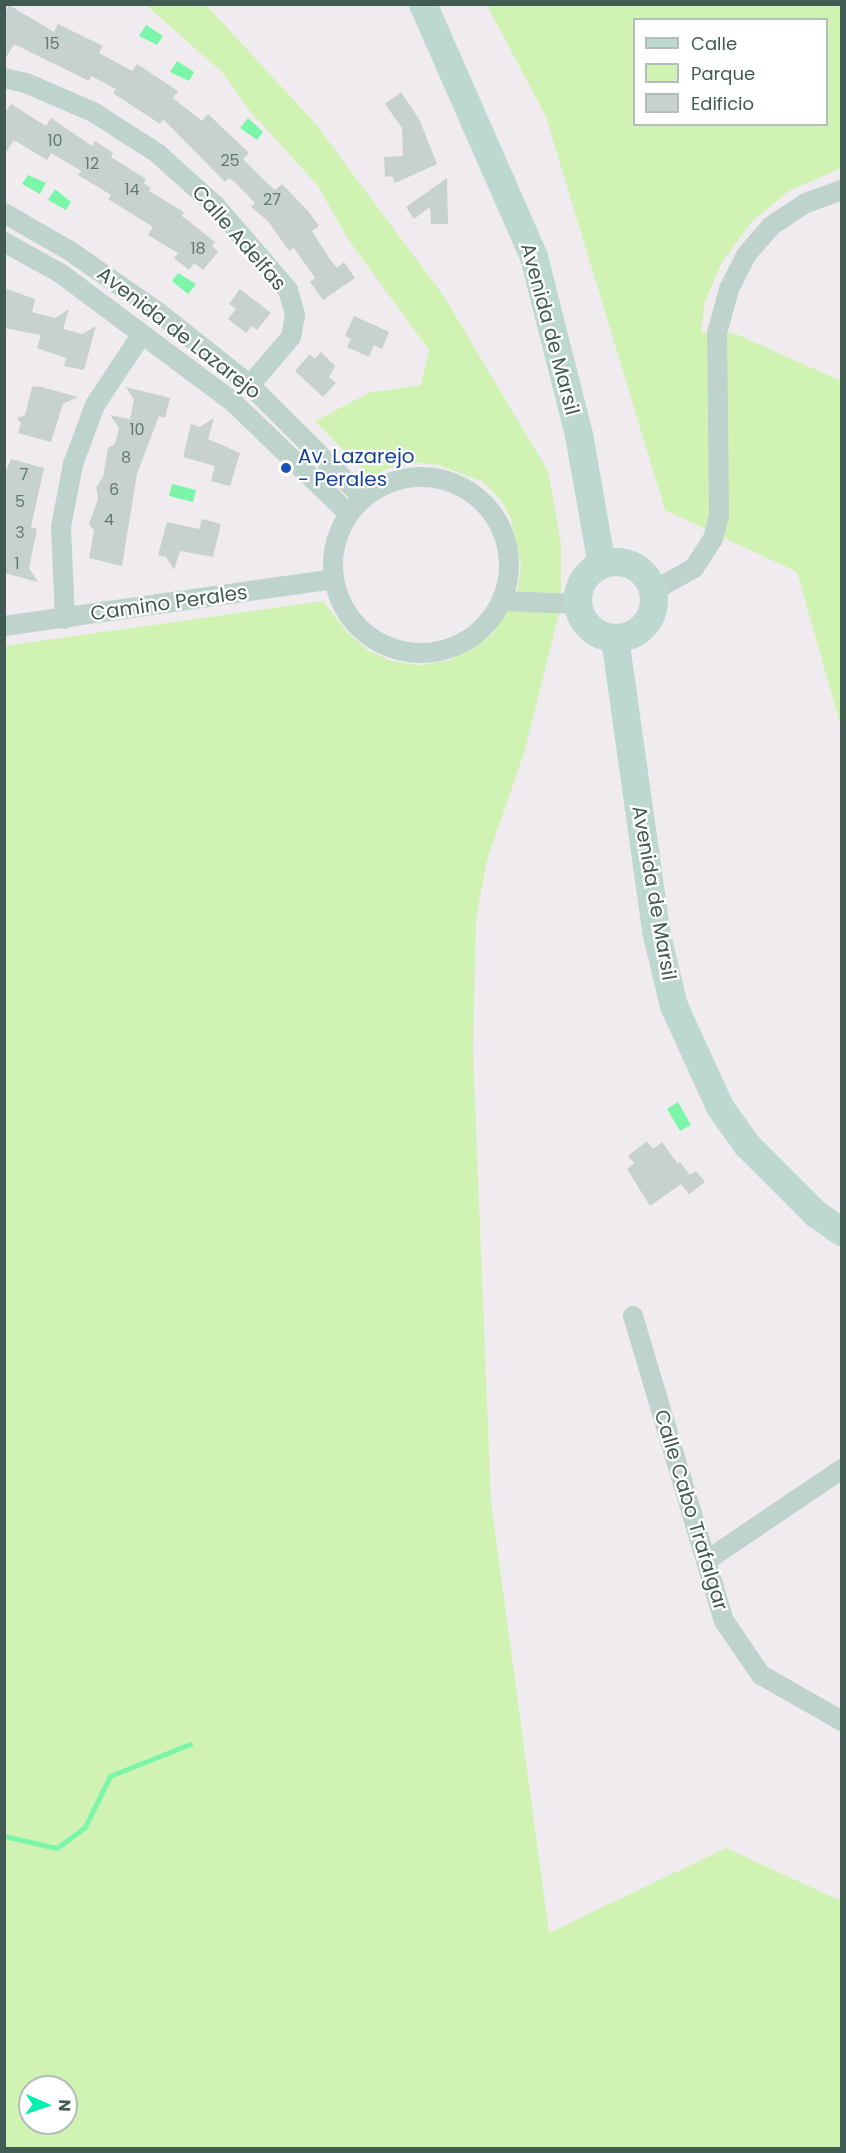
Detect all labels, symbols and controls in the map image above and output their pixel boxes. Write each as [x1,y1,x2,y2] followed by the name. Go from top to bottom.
[633,18,828,126] legend
[691,31,737,56] text: Calle
[44,34,60,54] house number: 15
[691,61,755,86] text: Parque
[691,91,754,116] text: Edificio
[47,131,63,151] house number: 10
[220,151,240,171] house number: 25
[85,154,99,174] house number: 12
[124,180,140,200] house number: 14
[187,181,291,295] street label: Calle Adelfas
[263,190,281,210] house number: 27
[190,239,206,259] house number: 18
[516,240,584,418] street label: Avenida de Marsil
[92,262,266,404] street label: Avenida de Lazarejo
[129,420,145,440] house number: 10
[298,444,415,491] place label: Av. Lazarejo - Perales
[121,448,131,468] house number: 8
[279,461,293,475] marker: Av. Lazarejo - Perales
[20,465,28,485] house number: 7
[109,480,119,500] house number: 6
[15,492,25,512] house number: 5
[104,510,114,530] house number: 4
[15,523,25,543] house number: 3
[14,554,20,574] house number: 1
[89,580,249,626] street label: Camino Perales
[627,804,681,982] street label: Avenida de Marsil
[649,1407,733,1613] street label: Calle Cabo Trafalgar
[18,2075,78,2135] north arrow
[53,2099,76,2112] text: N

